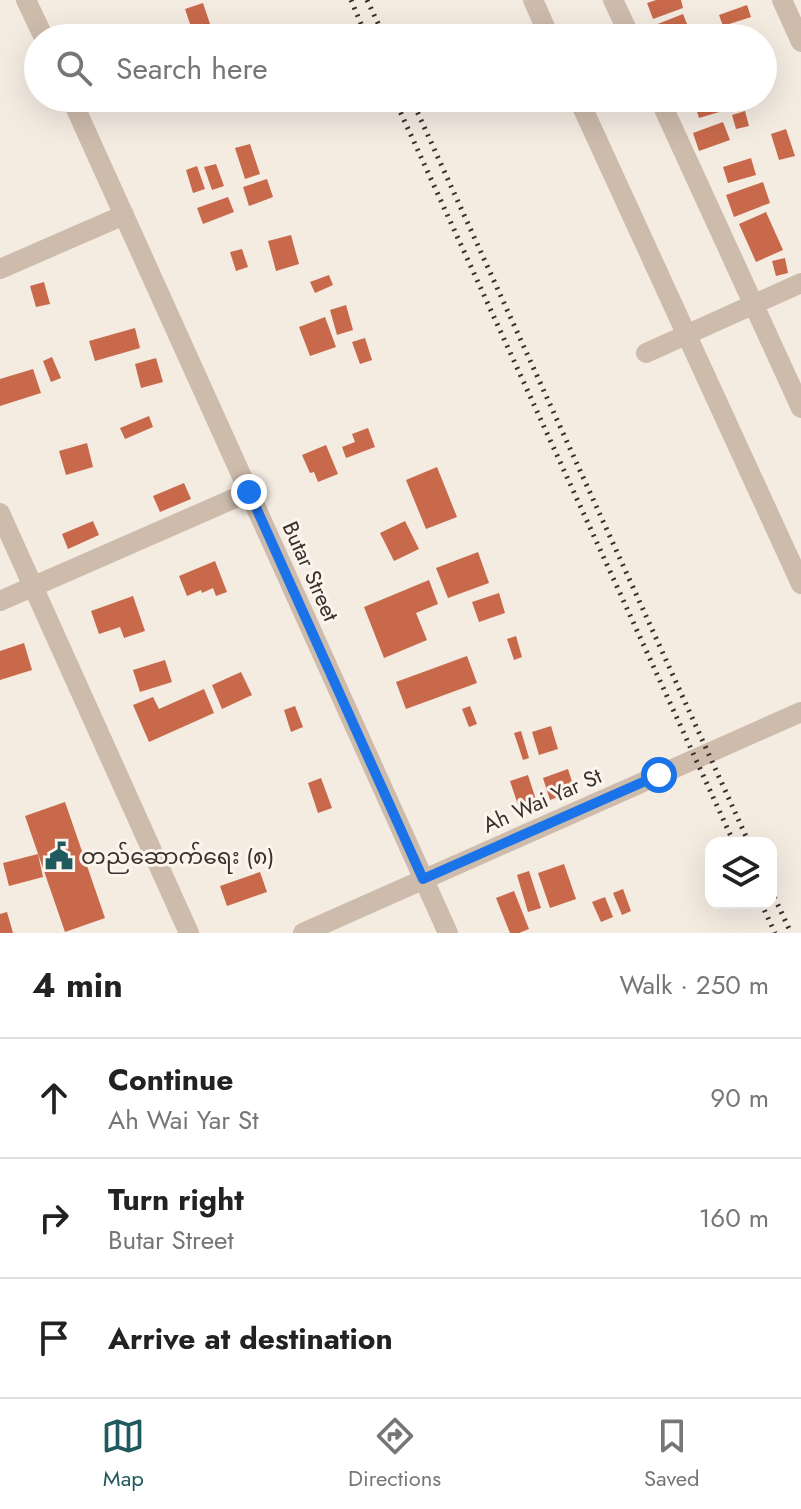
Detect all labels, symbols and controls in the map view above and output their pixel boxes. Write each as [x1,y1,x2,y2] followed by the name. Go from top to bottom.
[24,24,777,112] search box
[52,46,96,90] icon: search
[116,47,268,90] text: Search here
[231,474,267,510] route end
[275,516,348,627] street label: Butar Street
[641,757,677,793] route start
[477,759,607,841] street label: Ah Wai Yar St
[705,837,777,909] map controls
[705,837,777,909] button: layers
[81,840,274,874] place label: တည်ဆောက်ရေး (၈)
[44,841,74,871] public building icon: တည်ဆောက်ရေး (၈)
[32,961,123,1010] text: 4 min
[619,966,769,1004] text: Walk · 250 m
[108,1058,234,1101] text: Continue
[32,1076,76,1120] icon: ahead
[710,1079,769,1117] text: 90 m
[108,1101,259,1139] text: Ah Wai Yar St
[108,1178,244,1221] text: Turn right
[32,1196,76,1240] icon: right
[699,1199,769,1237] text: 160 m
[108,1221,234,1259] text: Butar Street
[32,1316,76,1360] icon: arrive
[108,1317,393,1360] text: Arrive at destination
[101,1414,145,1494] tab: Map
[348,1414,441,1494] tab: Directions
[644,1414,700,1494] tab: Saved

